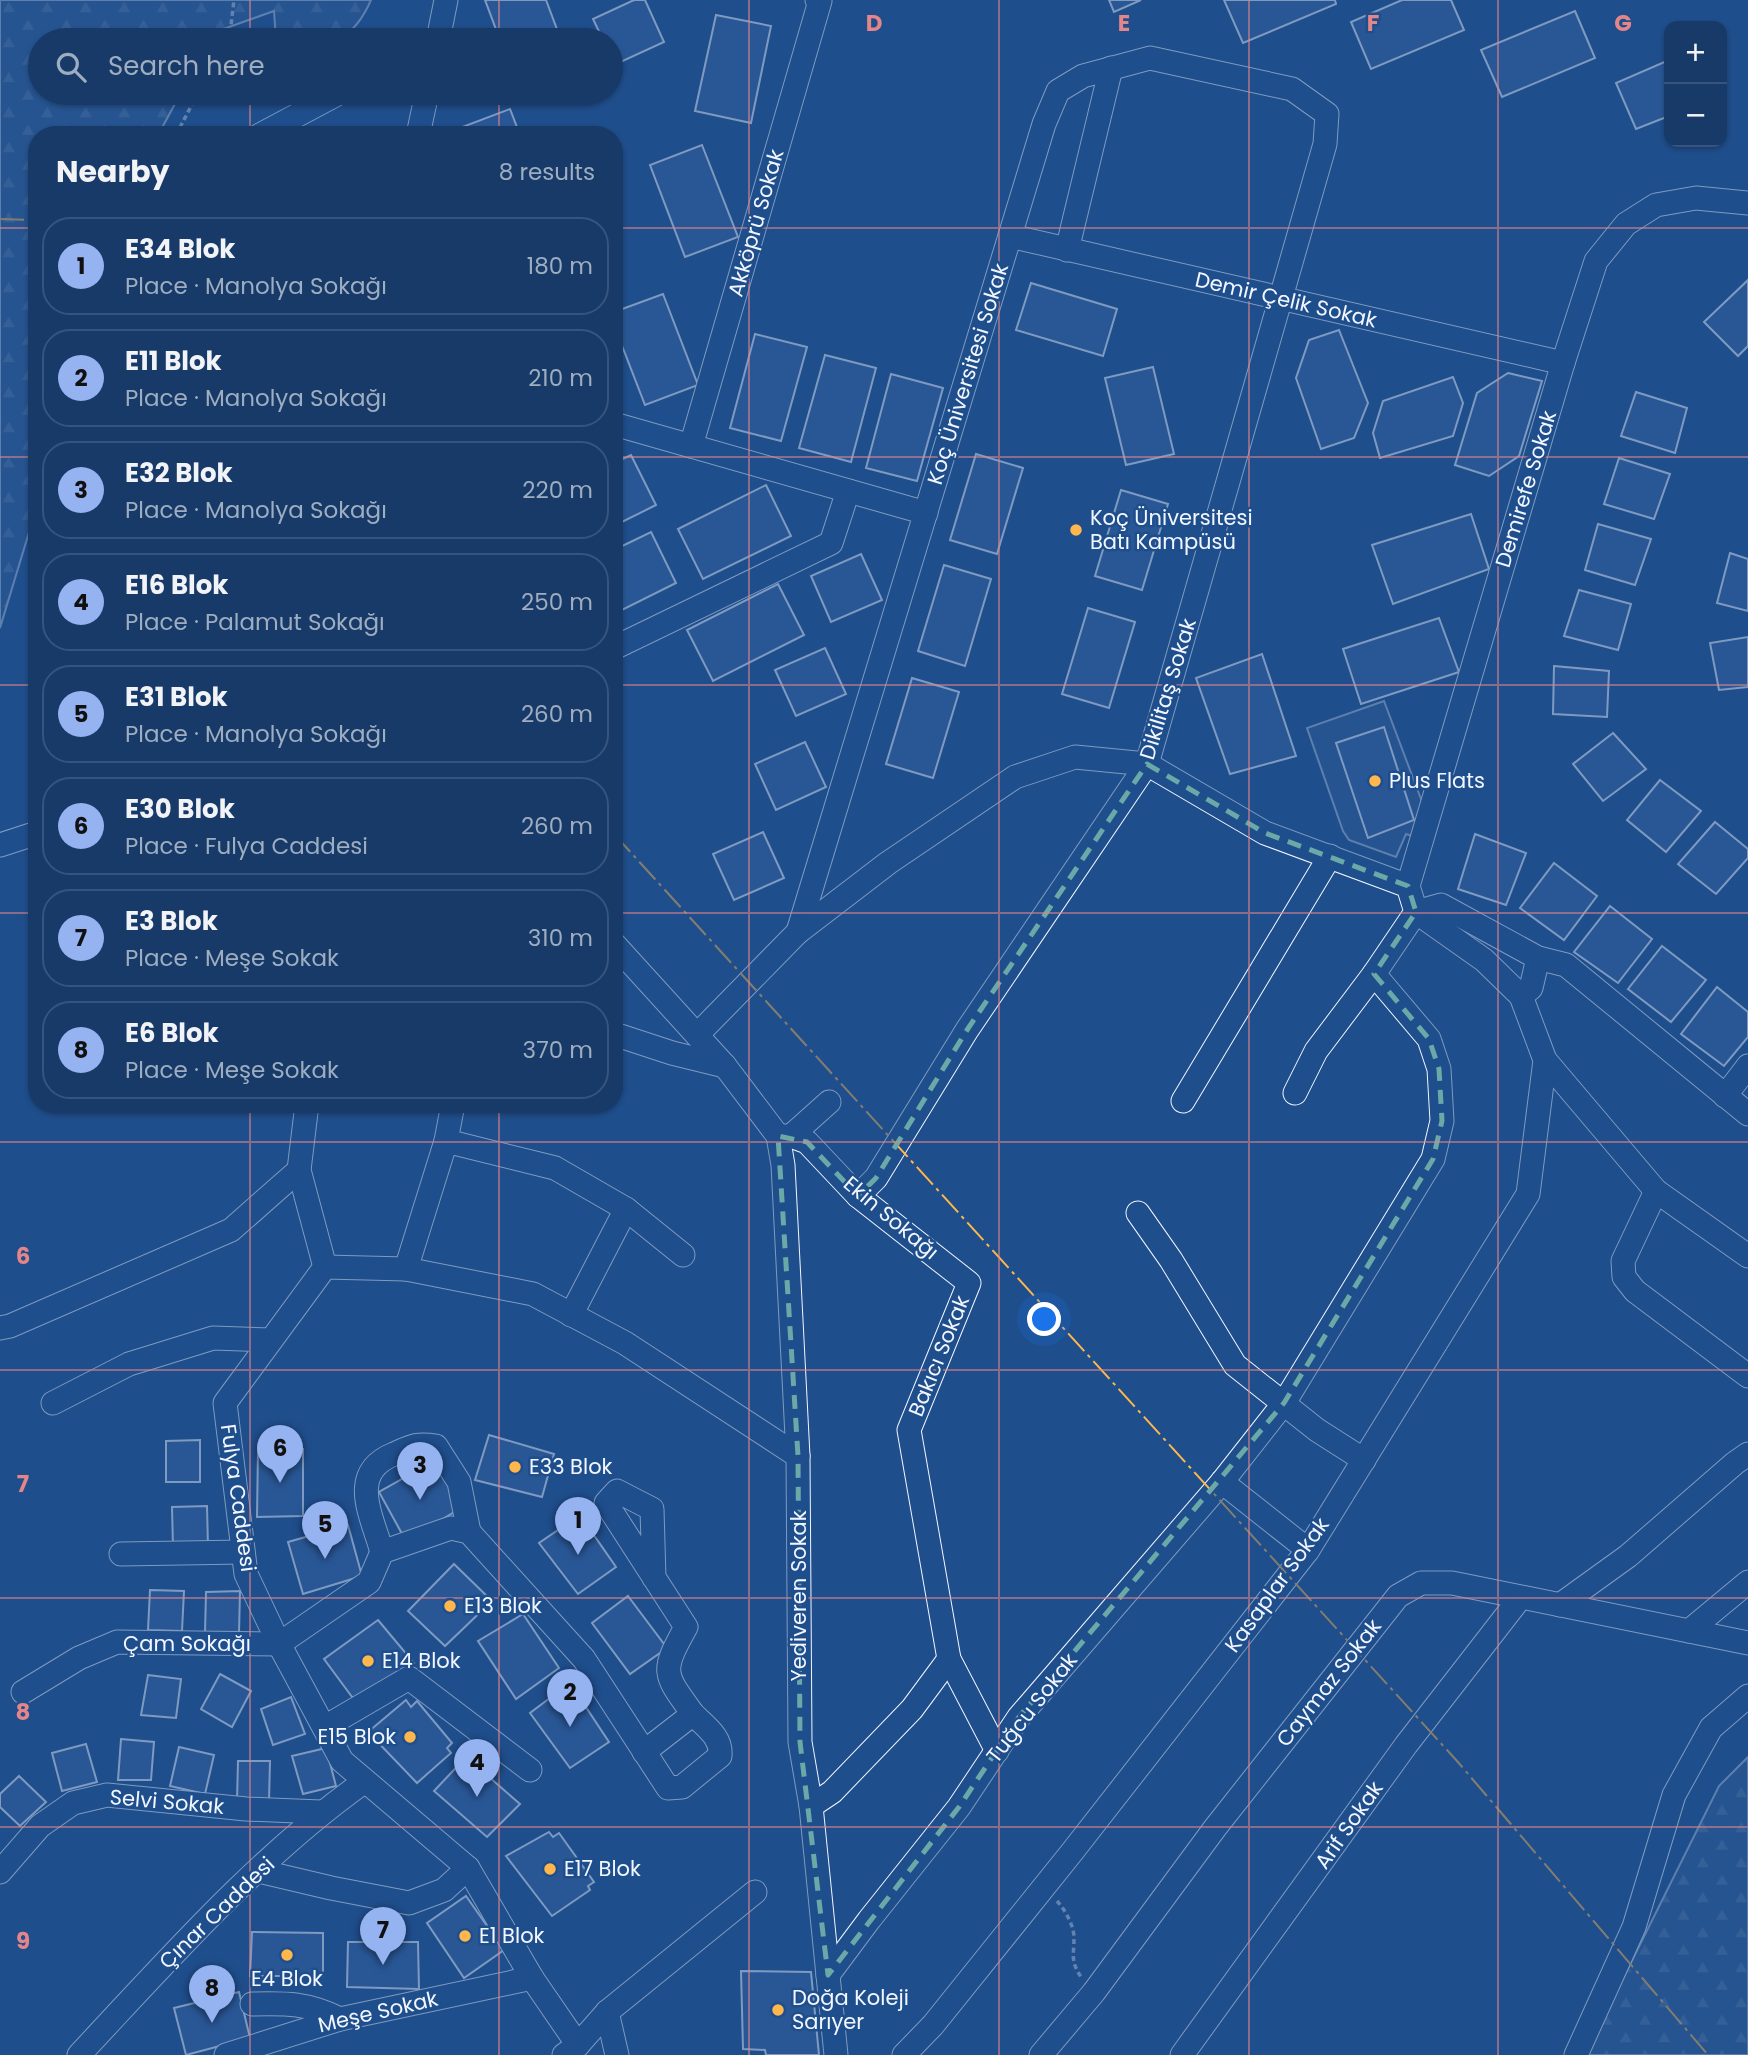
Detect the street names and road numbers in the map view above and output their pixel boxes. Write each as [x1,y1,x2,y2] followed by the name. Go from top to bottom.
[721,146,790,300] street label: Akköprü Sokak
[920,260,1015,488] street label: Koç Üniversitesi Sokak
[1192,264,1380,335] street label: Demir Çelik Sokak
[1488,407,1563,571] street label: Demirefe Sokak
[1132,614,1203,763] street label: Dikilitaş Sokak
[838,1169,945,1266] street label: Ekin Sokağı
[901,1291,976,1421] street label: Bakıcı Sokak
[214,1422,263,1574] street label: Fulya Caddesi
[784,1510,813,1681] street label: Yediveren Sokak
[1218,1511,1336,1658] street label: Kasaplar Sokak
[1270,1613,1388,1753] street label: Caymaz Sokak
[123,1629,251,1658] street label: Çam Sokağı
[979,1646,1084,1769] street label: Tuğcu Sokak
[1308,1775,1390,1875] street label: Arif Sokak
[109,1782,226,1821] street label: Selvi Sokak
[152,1850,281,1975] street label: Çınar Caddesi
[315,1984,441,2039] street label: Meşe Sokak

